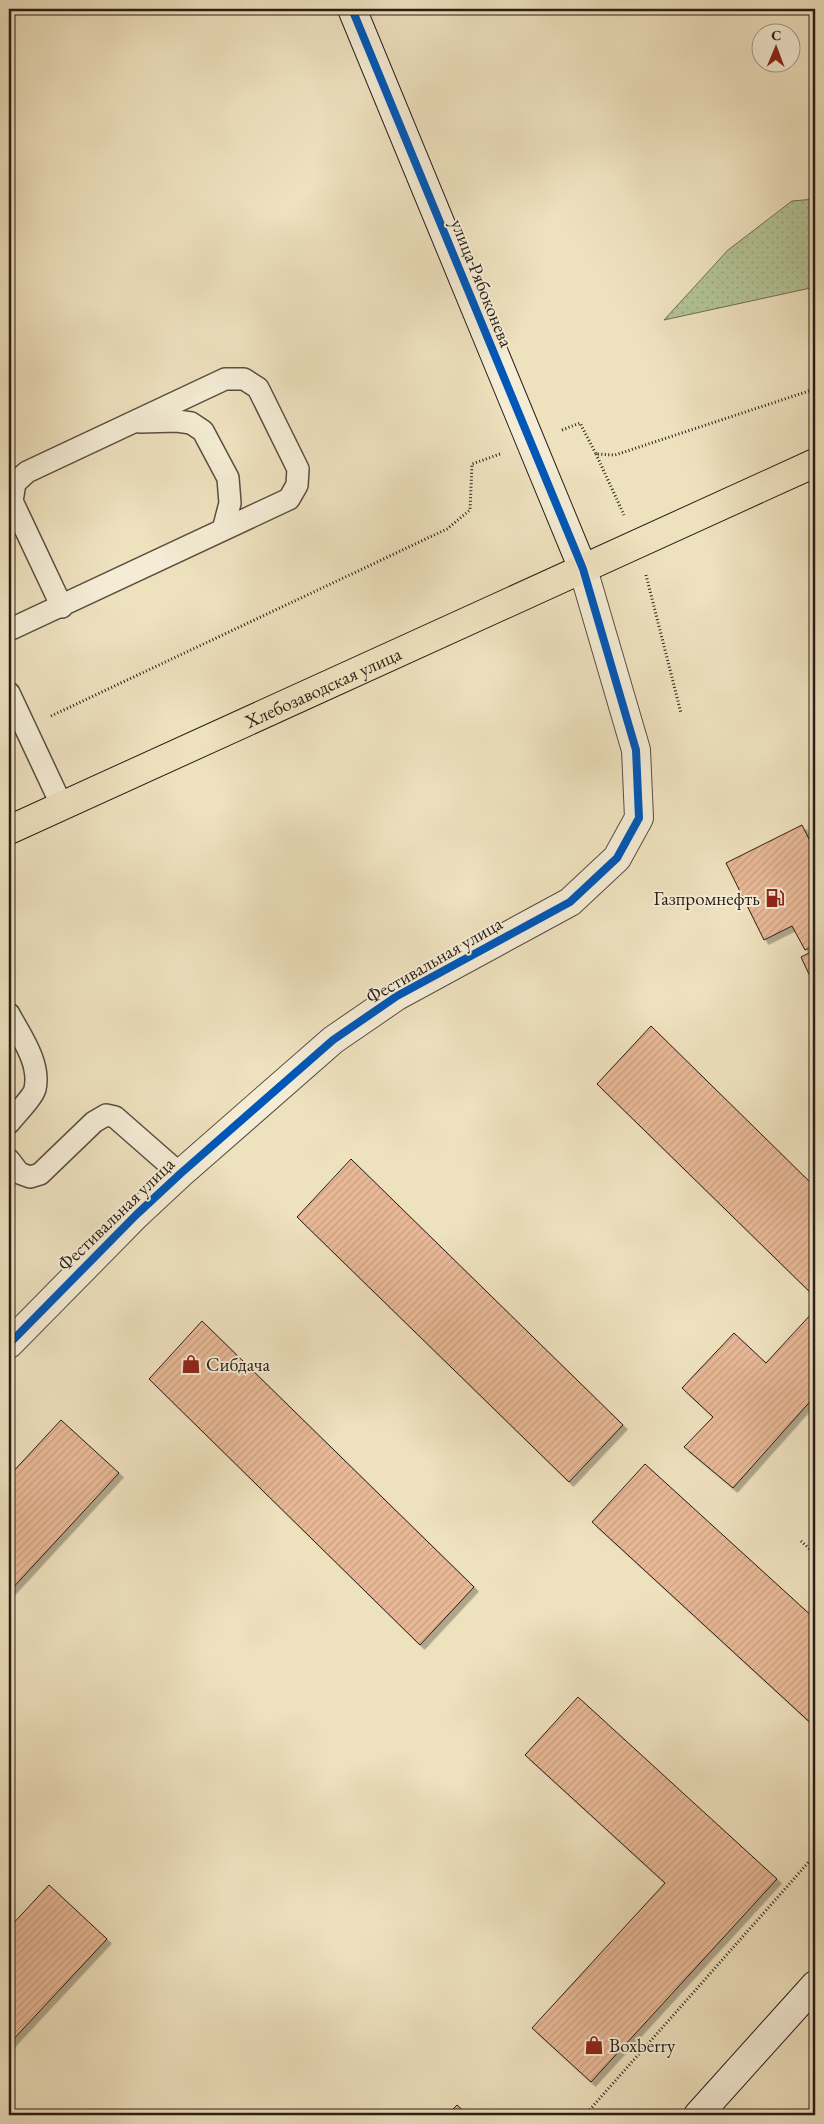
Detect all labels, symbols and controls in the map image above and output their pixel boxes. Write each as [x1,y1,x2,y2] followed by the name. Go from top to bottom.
[752,22,802,72] north arrow
[771,26,781,44] text: С
[445,215,519,351] street label: улица Рябоконева
[240,640,406,734] street label: Хлебозаводская улица
[653,886,760,911] place label: Газпромнефть
[764,887,786,909] fuel station icon: Газпромнефть
[361,911,507,1009] street label: Фестивальная улица
[52,1151,180,1276] street label: Фестивальная улица
[206,1352,270,1377] place label: Сибдача
[180,1353,202,1375] shop icon: Сибдача
[609,2033,676,2058] place label: Boxberry
[583,2034,605,2056] shop icon: Boxberry

